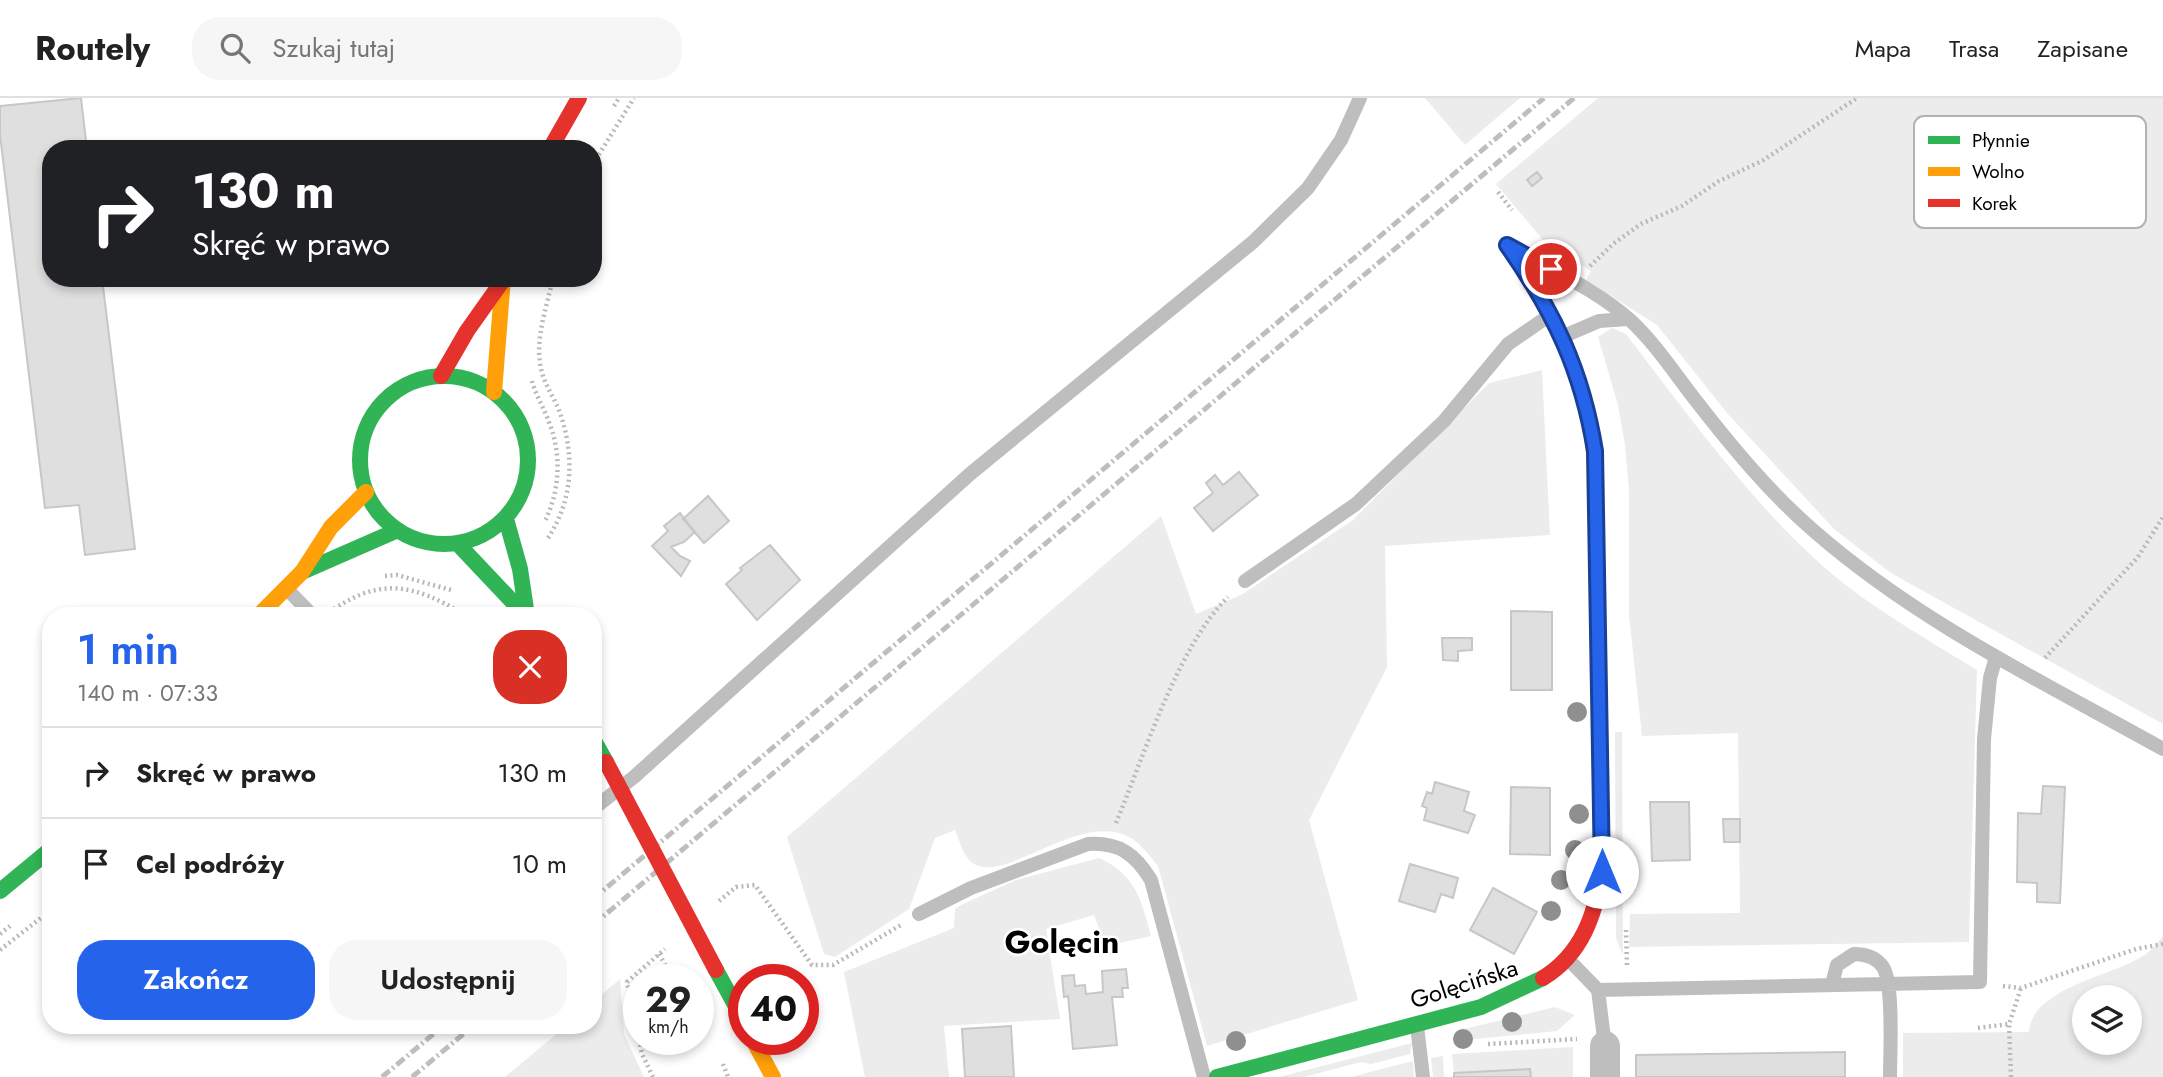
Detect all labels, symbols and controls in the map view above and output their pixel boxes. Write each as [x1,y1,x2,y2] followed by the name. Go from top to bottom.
[192,17,682,80] search box
[35,25,150,72] text: Routely
[216,29,254,67] icon: search
[272,29,395,67] text: Szukaj tutaj
[1855,31,1911,66] text: Mapa
[1949,31,1999,66] text: Trasa
[2037,31,2128,66] text: Zapisane
[1914,116,2146,228] legend
[1972,127,2030,154] text: Płynnie
[192,156,335,226] text: 130 m
[1972,158,2024,185] text: Wolno
[77,168,168,259] icon: right
[1972,190,2018,217] text: Korek
[192,221,390,267] text: Skręć w prawo
[1521,239,1581,299] pin
[1532,250,1570,288] icon: arrive
[77,619,179,680] text: 1 min
[493,630,567,704] button: close
[77,676,218,710] text: 140 m · 07:33
[77,754,115,792] icon: right
[136,754,316,792] text: Skręć w prawo
[497,754,567,792] text: 130 m
[1565,835,1639,909] position arrow
[77,845,115,883] icon: arrive
[136,845,284,883] text: Cel podróży
[512,845,567,883] text: 10 m
[1005,919,1119,965] district label: Golęcin
[77,940,315,1020] button: Zakończ
[329,940,567,1020] button: Udostępnij
[1405,950,1522,1017] street label: Golęcińska
[728,964,819,1055] speed limit sign: 40
[645,975,692,1025] text: 29
[2072,985,2142,1055] map controls
[2072,985,2142,1055] button: layers
[648,1014,689,1040] text: km/h

